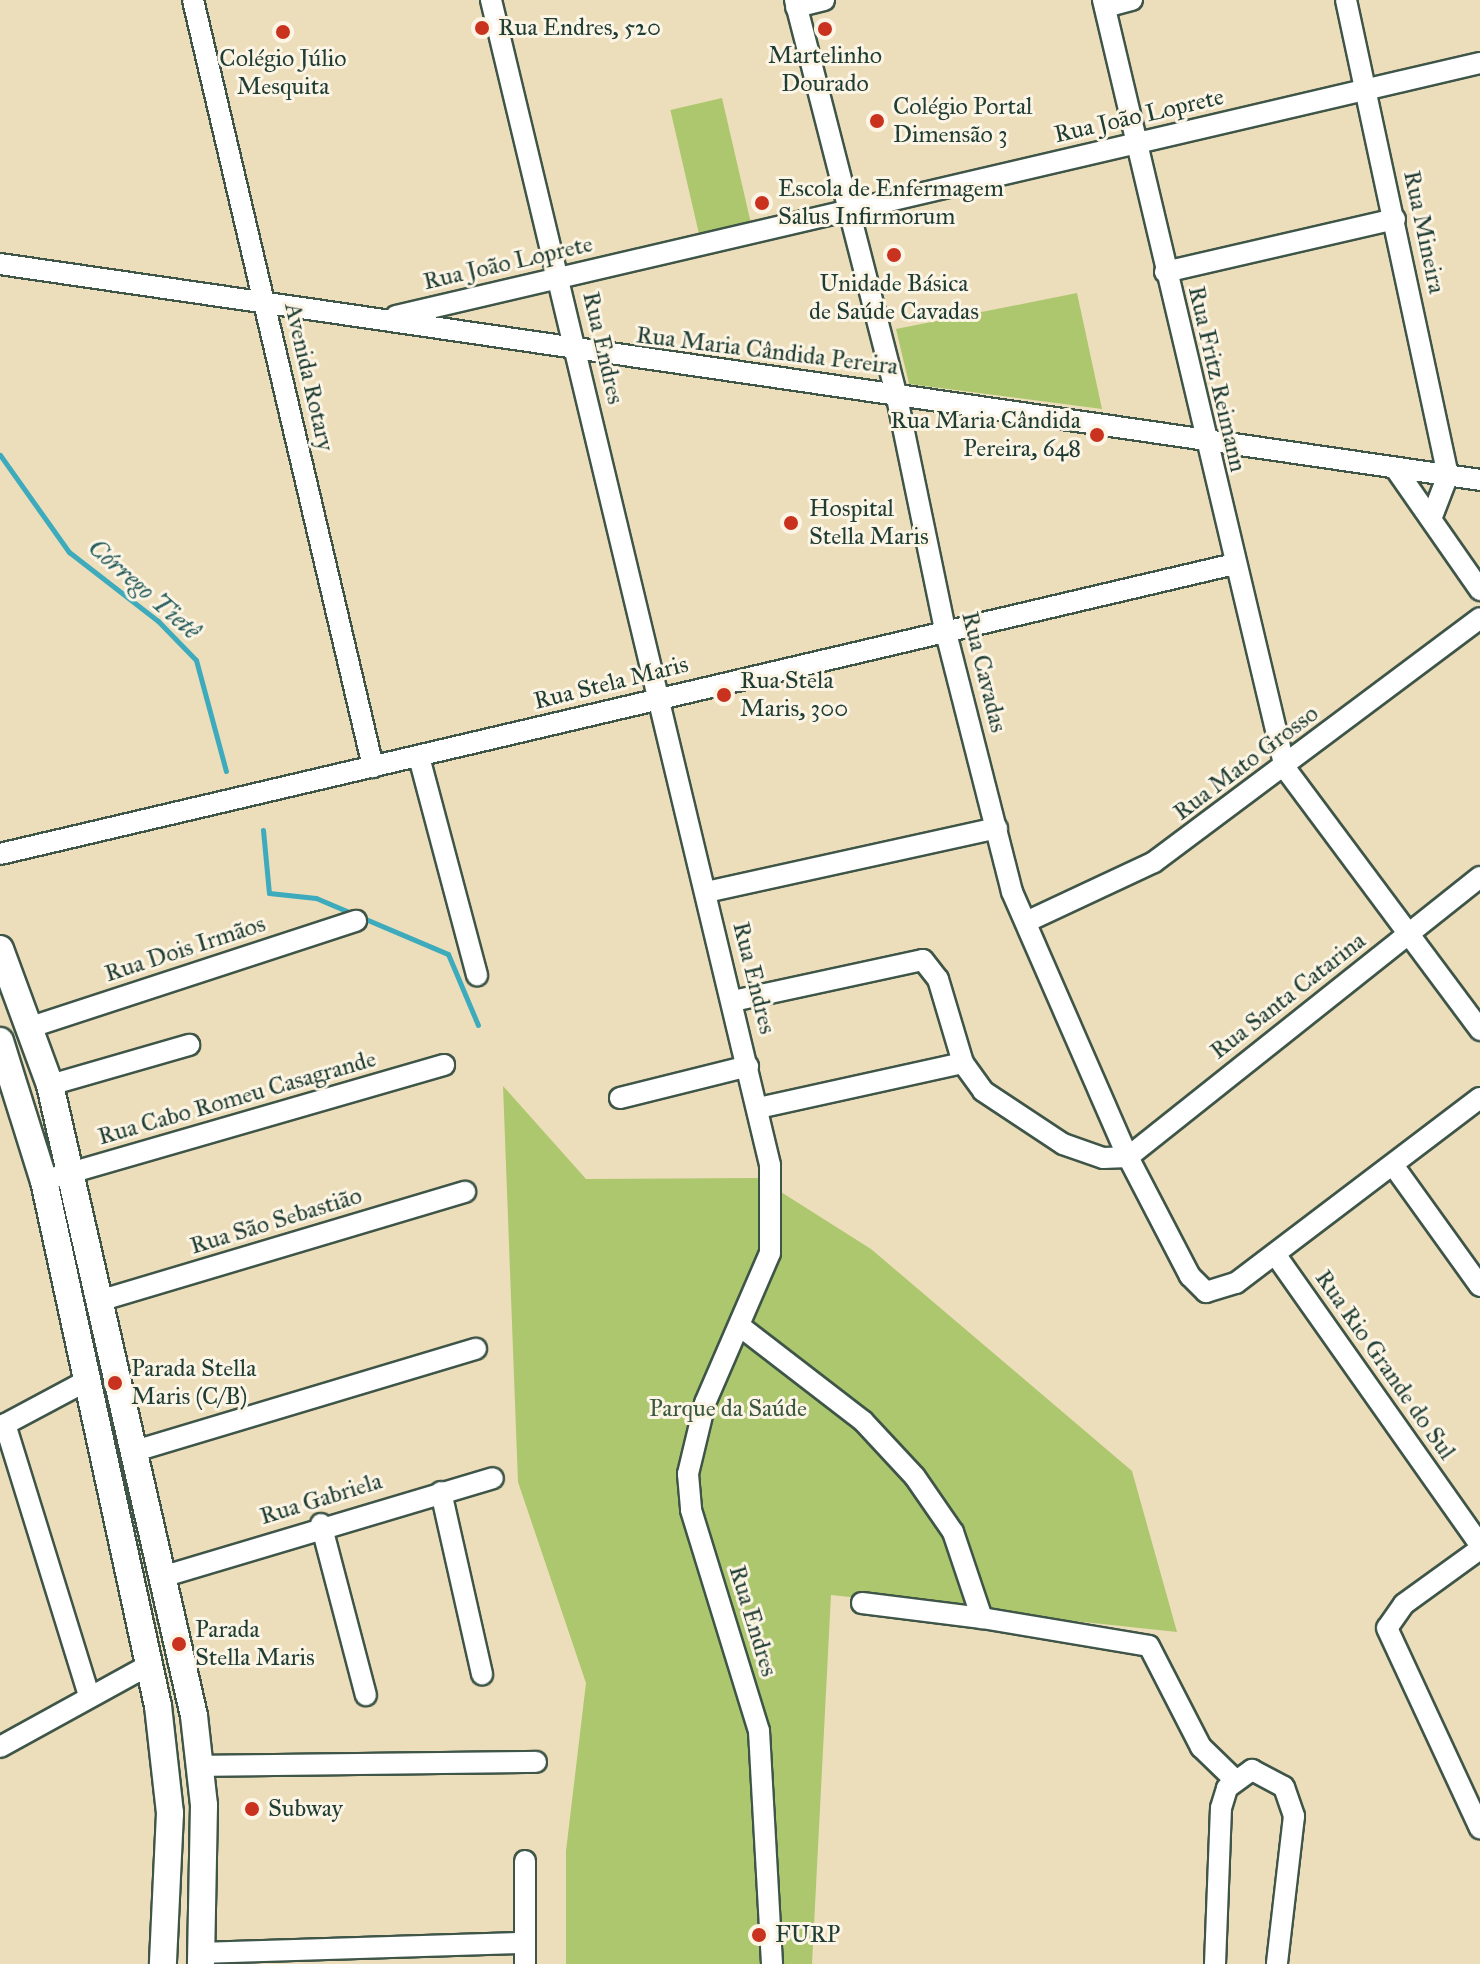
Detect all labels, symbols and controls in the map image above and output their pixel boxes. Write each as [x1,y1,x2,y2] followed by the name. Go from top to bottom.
[498,14,661,42] place label: Rua Endres, 520
[473,19,491,37] marker: Rua Endres, 520
[816,20,834,38] marker: Martelinho Dourado
[274,23,292,41] marker: Colégio Júlio Mesquita
[768,42,882,98] place label: Martelinho Dourado
[219,45,347,101] place label: Colégio Júlio Mesquita
[1051,83,1227,149] street label: Rua João Loprete
[893,93,1033,149] place label: Colégio Portal Dimensão 3
[868,112,886,130] marker: Colégio Portal Dimensão 3
[1397,168,1451,296] street label: Rua Mineira
[778,175,1004,231] place label: Escola de Enfermagem Salus Infirmorum
[753,194,771,212] marker: Escola de Enfermagem Salus Infirmorum
[420,230,596,296] street label: Rua João Loprete
[883,244,905,266] marker: Unidade Básica de Saúde Cavadas
[809,270,979,326] place label: Unidade Básica de Saúde Cavadas
[1182,283,1252,475] street label: Rua Fritz Reimann
[576,289,630,407] street label: Rua Endres
[278,300,340,454] street label: Avenida Rotary
[634,321,900,381] street label: Rua Maria Cândida Pereira
[890,407,1081,463] place label: Rua Maria Cândida Pereira, 648
[1088,426,1106,444] marker: Rua Maria Cândida Pereira, 648
[809,495,929,551] place label: Hospital Stella Maris
[780,512,802,534] marker: Hospital Stella Maris
[82,532,206,646] water label: Córrego Tietê
[955,609,1013,735] street label: Rua Cavadas
[531,650,691,716] street label: Rua Stela Maris
[740,667,848,723] place label: Rua Stela Maris, 300
[715,686,733,704] marker: Rua Stela Maris, 300
[1168,699,1324,827] street label: Rua Mato Grosso
[101,909,269,989] street label: Rua Dois Irmãos
[726,919,782,1037] street label: Rua Endres
[1205,926,1371,1066] street label: Rua Santa Catarina
[95,1044,379,1152] street label: Rua Cabo Romeu Casagrande
[187,1181,365,1261] street label: Rua São Sebastião
[1309,1265,1461,1465] street label: Rua Rio Grande do Sul
[131,1355,256,1411] place label: Parada Stella Maris (C/B)
[106,1374,124,1392] marker: Parada Stella Maris (C/B)
[649,1395,807,1423] park label: Parque da Saúde
[256,1467,386,1531] street label: Rua Gabriela
[722,1562,784,1680] street label: Rua Endres
[195,1616,315,1672] place label: Parada Stella Maris
[170,1635,188,1653] marker: Parada Stella Maris
[268,1795,343,1823] place label: Subway
[243,1800,261,1818] marker: Subway
[775,1921,840,1949] place label: FURP
[750,1926,768,1944] marker: FURP

